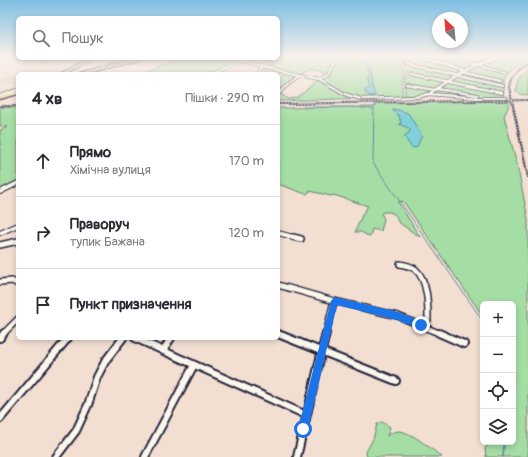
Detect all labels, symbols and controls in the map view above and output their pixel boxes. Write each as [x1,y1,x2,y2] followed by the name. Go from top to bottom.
[432,12,468,48] north arrow
[16,16,280,60] search box
[30,27,52,49] icon: search
[62,29,104,48] text: Пошук
[32,88,62,109] text: 4 хв
[185,90,264,106] text: Пішки · 290 m
[70,143,111,162] text: Прямо
[32,150,54,172] icon: ahead
[229,153,264,169] text: 170 m
[70,162,151,178] text: Хімічна вулиця
[70,215,130,234] text: Праворуч
[32,222,54,244] icon: right
[228,225,264,241] text: 120 m
[70,234,145,250] text: тупик Бажана
[32,294,54,316] icon: arrive
[70,295,191,314] text: Пункт призначення
[480,301,516,445] map controls
[480,301,516,337] button: +
[412,316,430,334] route end
[480,337,516,373] button: −
[480,373,516,409] button: locate
[480,409,516,445] button: layers
[294,420,312,438] route start

